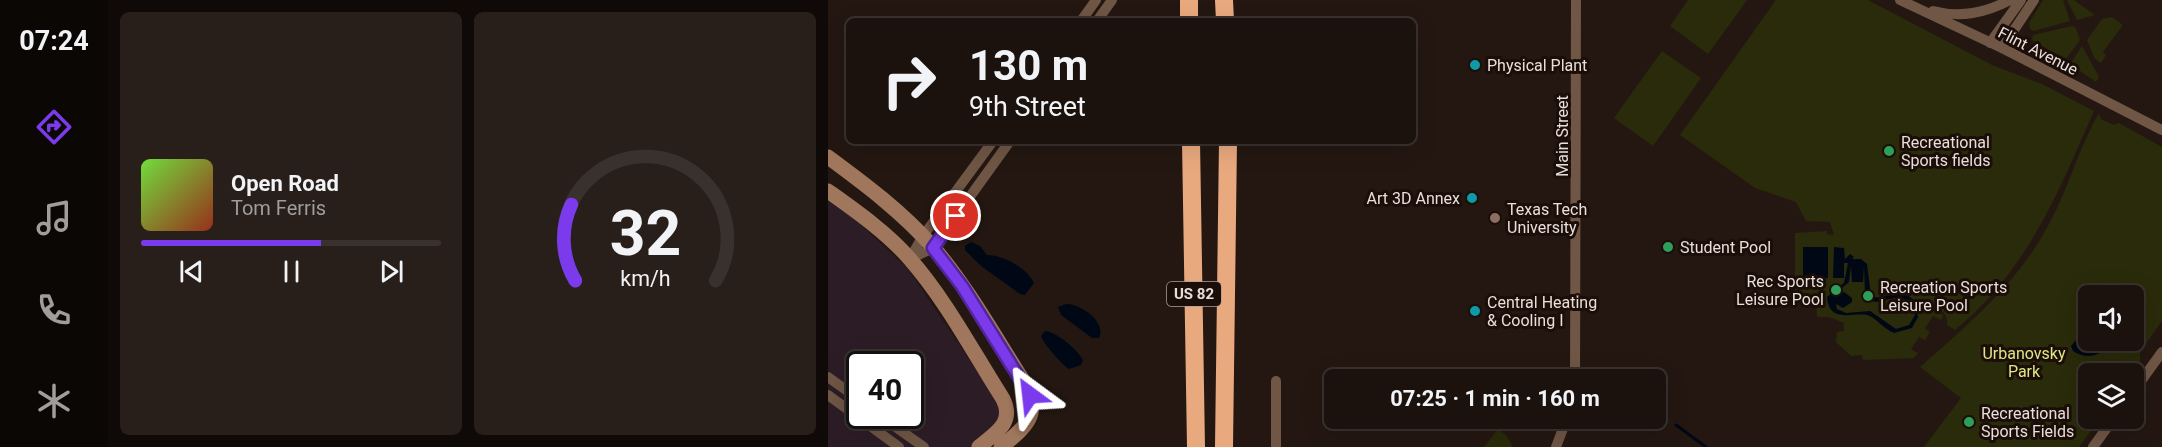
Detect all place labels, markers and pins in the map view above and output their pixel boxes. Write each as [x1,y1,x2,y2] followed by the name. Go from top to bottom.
[1487,56,1587,75] place label: Physical Plant
[1468,58,1482,72] marker: Physical Plant
[1901,133,1990,170] place label: Recreational Sports fields
[1882,144,1896,158] marker: Recreational Sports fields
[1367,189,1460,208] place label: Art 3D Annex
[930,190,981,241] pin
[1465,191,1479,205] marker: Art 3D Annex
[1507,200,1587,237] place label: Texas Tech University
[1488,211,1502,225] marker: Texas Tech University
[1680,238,1771,257] place label: Student Pool
[1661,240,1675,254] marker: Student Pool
[1736,272,1824,309] place label: Rec Sports Leisure Pool
[1880,278,2007,315] place label: Recreation Sports Leisure Pool
[1829,283,1843,297] marker: Rec Sports Leisure Pool
[1861,289,1875,303] marker: Recreation Sports Leisure Pool
[1487,293,1597,330] place label: Central Heating & Cooling I
[1468,304,1482,318] marker: Central Heating & Cooling I
[1981,404,2074,441] place label: Recreational Sports Fields
[1962,415,1976,429] marker: Recreational Sports Fields

